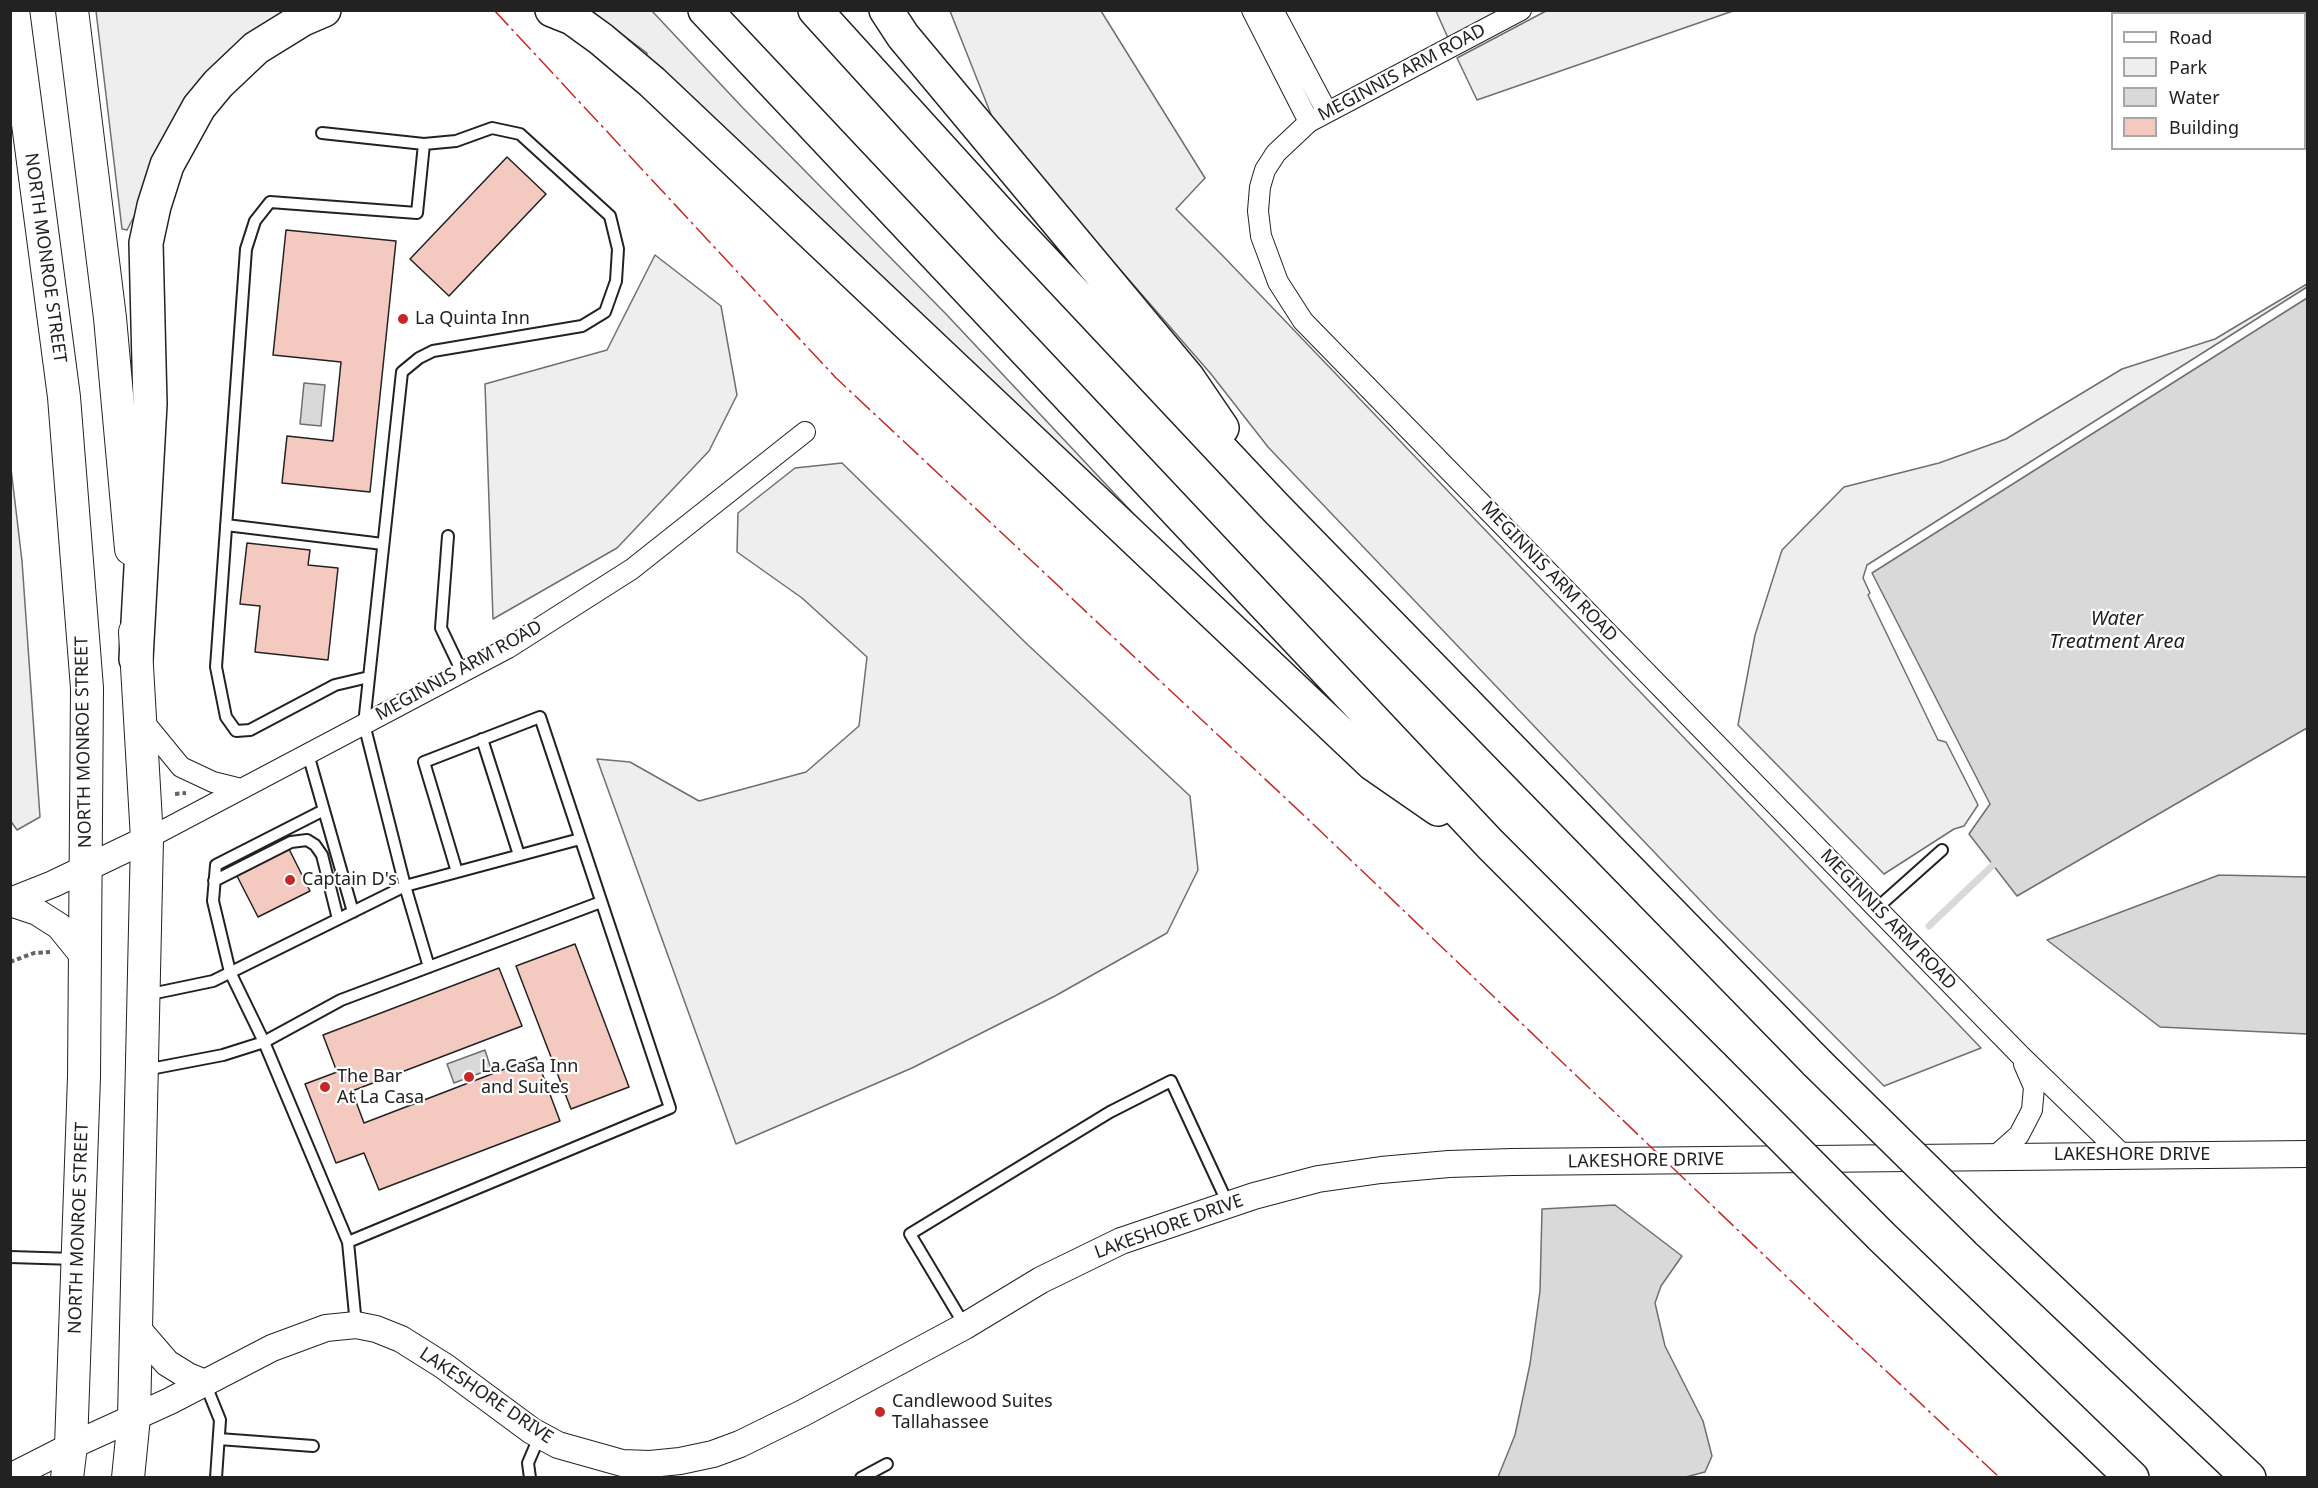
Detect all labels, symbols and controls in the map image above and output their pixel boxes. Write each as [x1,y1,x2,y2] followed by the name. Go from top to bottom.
[2111,12,2306,150] legend
[1314,20,1490,126] street label: MEGINNIS ARM ROAD
[2169,25,2212,49] text: Road
[2169,55,2207,79] text: Park
[2169,85,2220,109] text: Water
[2169,115,2239,139] text: Building
[20,151,70,365] street label: NORTH MONROE STREET
[415,308,530,330] place label: La Quinta Inn
[396,312,410,326] marker: La Quinta Inn
[1476,497,1622,647] street label: MEGINNIS ARM ROAD
[2049,607,2185,654] water label: Water Treatment Area
[372,616,546,726] street label: MEGINNIS ARM ROAD
[71,636,97,848] street label: NORTH MONROE STREET
[1815,845,1961,995] street label: MEGINNIS ARM ROAD
[302,869,397,891] place label: Captain D's
[283,873,297,887] marker: Captain D's
[481,1056,578,1098] place label: La Casa Inn and Suites
[337,1066,424,1108] place label: The Bar At La Casa
[462,1070,476,1084] marker: La Casa Inn and Suites
[318,1080,332,1094] marker: The Bar At La Casa
[65,1122,93,1334] street label: NORTH MONROE STREET
[2054,1144,2210,1166] street label: LAKESHORE DRIVE
[1568,1149,1724,1173] street label: LAKESHORE DRIVE
[1092,1190,1246,1264] street label: LAKESHORE DRIVE
[415,1343,557,1449] street label: LAKESHORE DRIVE
[892,1391,1053,1434] place label: Candlewood Suites Tallahassee
[873,1405,887,1419] marker: Candlewood Suites Tallahassee

